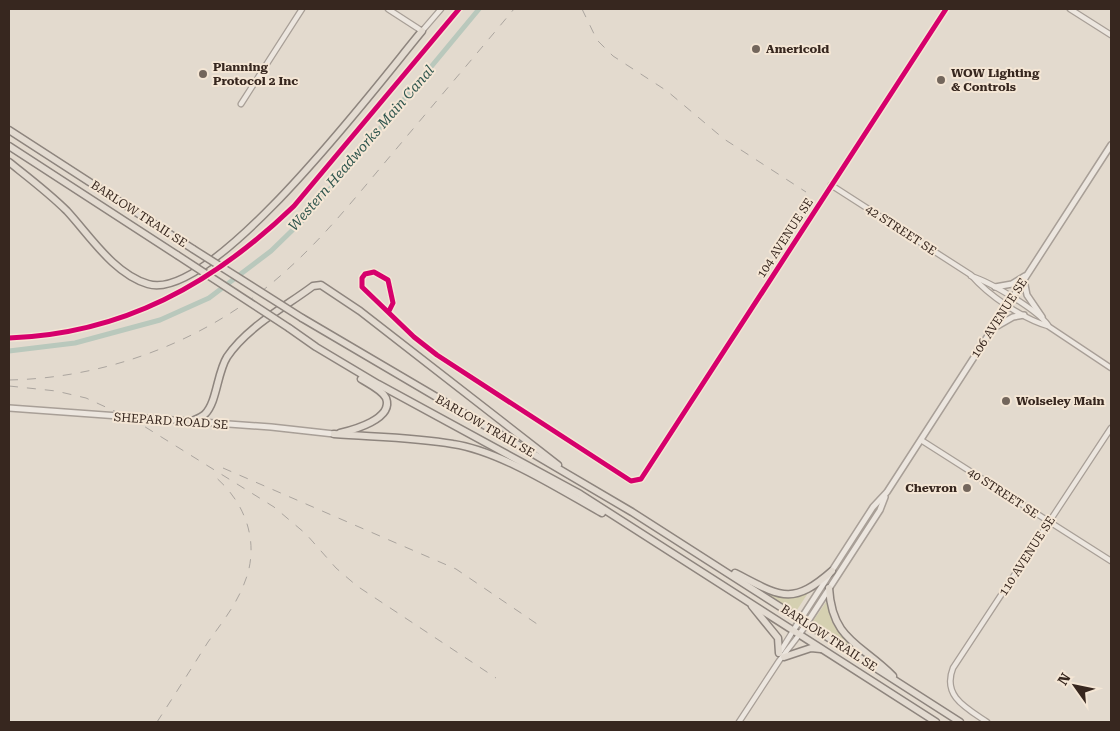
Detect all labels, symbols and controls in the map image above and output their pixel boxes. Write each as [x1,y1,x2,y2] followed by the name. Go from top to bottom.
[766,42,829,56] place label: Americold
[750,43,762,55] marker: Americold
[213,60,298,88] place label: Planning Protocol 2 Inc
[285,62,437,234] water label: Western Headworks Main Canal
[951,66,1040,94] place label: WOW Lighting & Controls
[197,68,209,80] marker: Planning Protocol 2 Inc
[935,74,947,86] marker: WOW Lighting & Controls
[88,178,190,250] street label: BARLOW TRAIL SE
[754,196,816,280] street label: 104 AVENUE SE
[863,202,939,258] street label: 42 STREET SE
[968,276,1030,360] street label: 106 AVENUE SE
[433,392,537,460] street label: BARLOW TRAIL SE
[1016,394,1104,408] place label: Wolseley Main
[1000,395,1012,407] marker: Wolseley Main
[113,410,229,432] street label: SHEPARD ROAD SE
[965,465,1041,521] street label: 40 STREET SE
[905,481,957,495] place label: Chevron
[961,482,973,494] marker: Chevron
[996,514,1058,598] street label: 110 AVENUE SE
[778,602,880,674] street label: BARLOW TRAIL SE
[1050,661,1100,711] north arrow
[1054,670,1074,688] text: N

